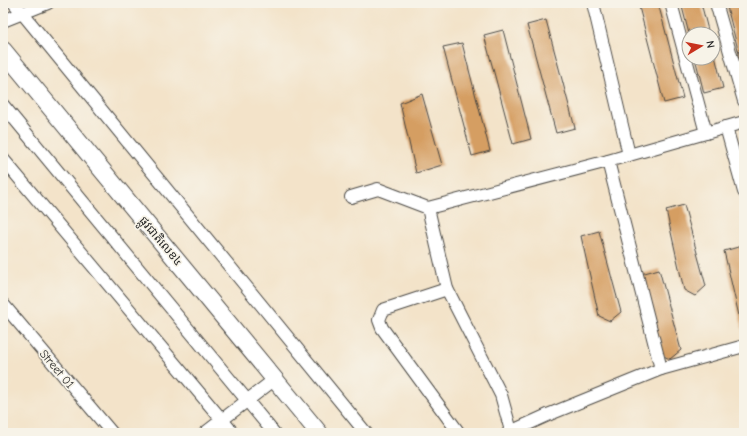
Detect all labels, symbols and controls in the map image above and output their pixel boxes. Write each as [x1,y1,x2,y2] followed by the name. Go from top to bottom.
[681,26,721,66] north arrow
[703,40,717,49] text: N
[134,213,186,271] street label: ផ្លូវជាតិលេខ៤
[37,347,77,391] street label: Street 01

